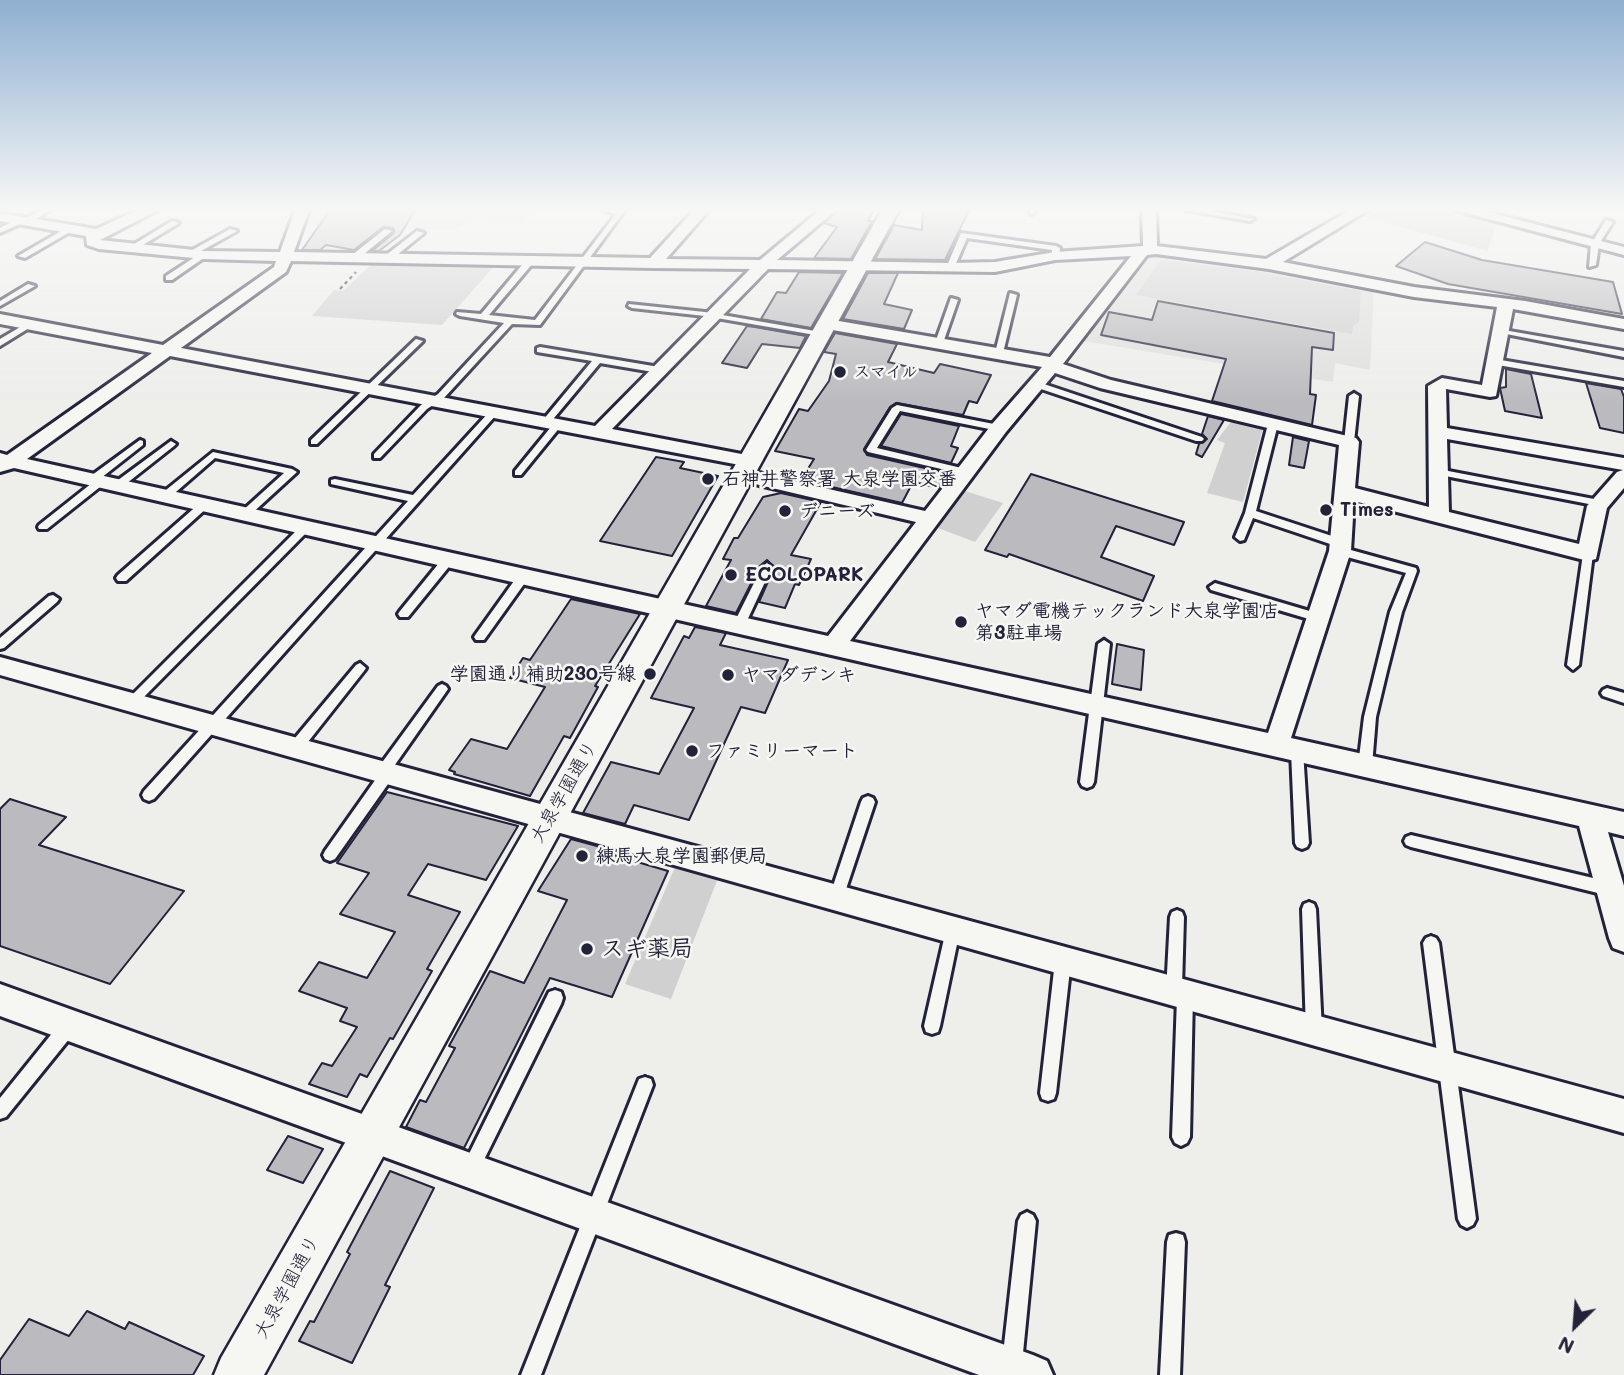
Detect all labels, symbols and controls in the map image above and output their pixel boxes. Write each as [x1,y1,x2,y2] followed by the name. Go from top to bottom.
[854,362,918,382] place label: スマイル
[832,364,848,380] marker: スマイル
[722,468,957,490] place label: 石神井警察署 大泉学園交番
[700,471,716,487] marker: 石神井警察署 大泉学園交番
[1340,499,1394,521] place label: Times
[799,500,875,522] place label: デニーズ
[1318,502,1334,518] marker: Times
[777,503,793,519] marker: デニーズ
[745,564,863,586] place label: ECOLOPARK
[723,567,739,583] marker: ECOLOPARK
[975,600,1279,644] place label: ヤマダ電機テックランド大泉学園店 第3駐車場
[953,614,969,630] marker: ヤマダ電機テックランド大泉学園店 第3駐車場
[450,663,636,685] place label: 学園通り補助230号線
[742,664,856,686] place label: ヤマダデンキ
[642,666,658,682] marker: 学園通り補助230号線
[720,667,736,683] marker: ヤマダデンキ
[526,737,602,847] street label: 大泉学園通り
[706,740,858,762] place label: ファミリーマート
[684,743,700,759] marker: ファミリーマート
[596,845,767,867] place label: 練馬大泉学園郵便局
[574,848,590,864] marker: 練馬大泉学園郵便局
[601,935,693,963] place label: スギ薬局
[579,941,595,957] marker: スギ薬局
[249,1232,325,1342] street label: 大泉学園通り
[1540,1291,1610,1361] north arrow
[1554,1331,1578,1360] text: N

